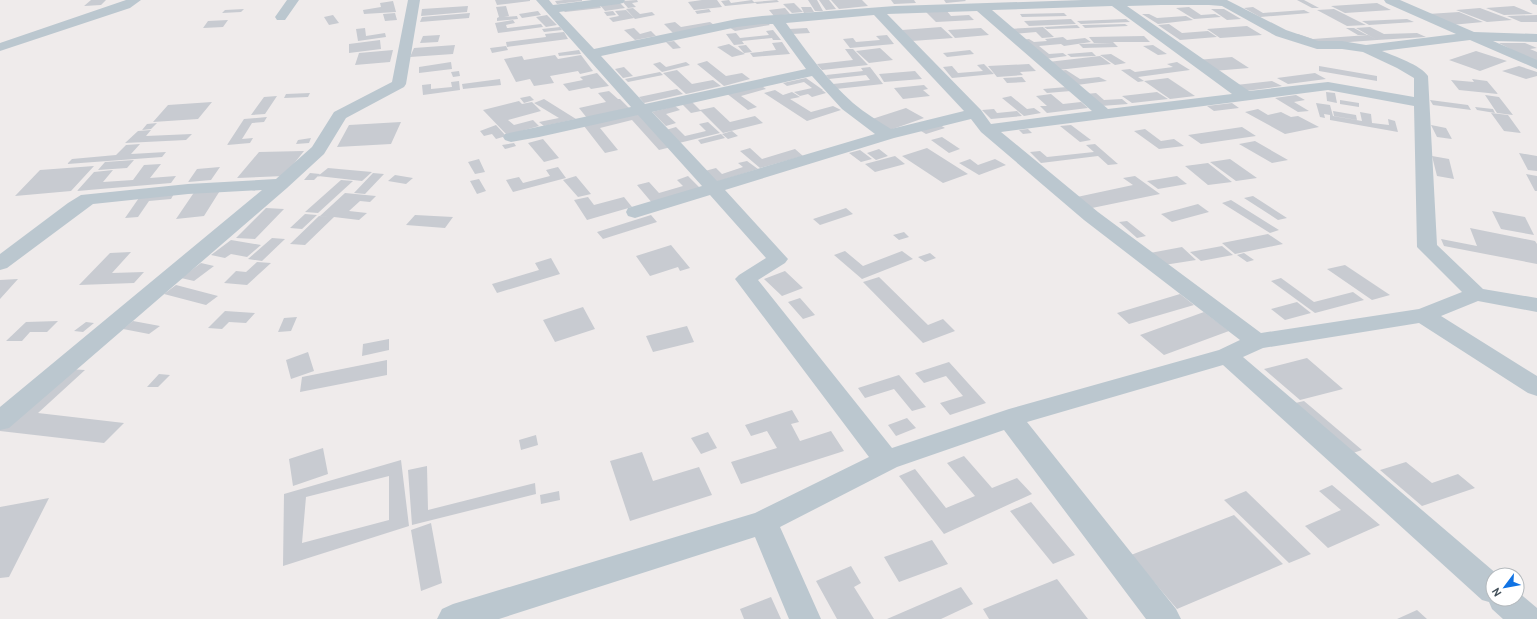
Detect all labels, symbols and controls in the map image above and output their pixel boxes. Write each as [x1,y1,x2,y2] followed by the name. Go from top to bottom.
[1485,567,1525,607] north arrow
[1489,585,1505,599] text: N

